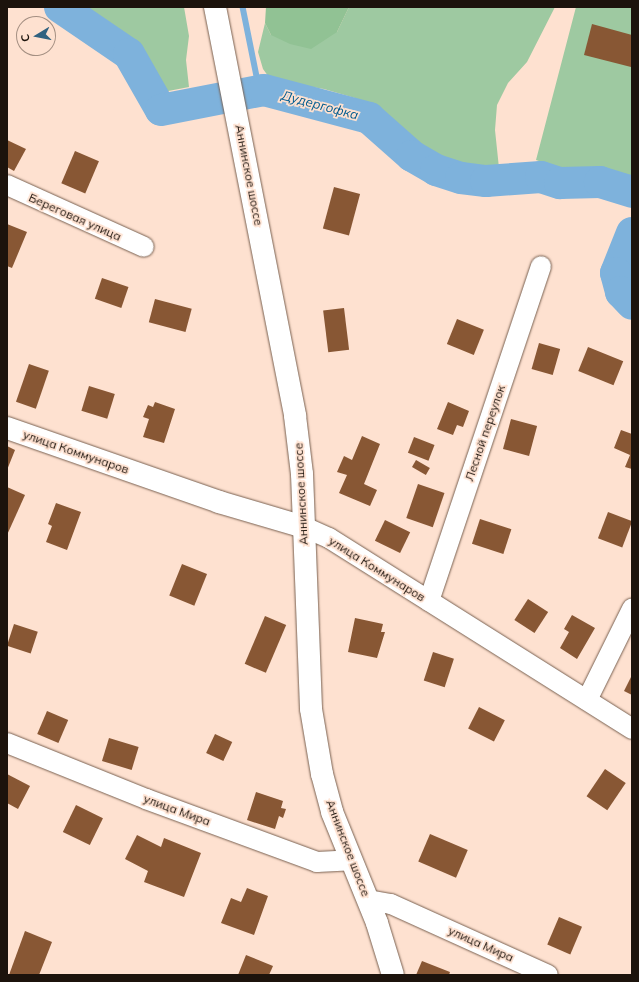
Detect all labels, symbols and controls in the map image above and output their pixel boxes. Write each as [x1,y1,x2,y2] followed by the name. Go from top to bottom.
[16,16,56,56] north arrow
[18,33,33,43] text: С
[280,87,360,123] water label: Дудергофка
[232,123,266,227] street label: Аннинское шоссе
[27,190,123,244] street label: Береговая улица
[462,383,508,483] street label: Лесной переулок
[21,427,131,477] street label: улица Коммунаров
[291,443,311,545] street label: Аннинское шоссе
[326,533,428,605] street label: улица Коммунаров
[142,791,212,829] street label: улица Мира
[323,798,373,898] street label: Аннинское шоссе
[446,923,516,965] street label: улица Мира

